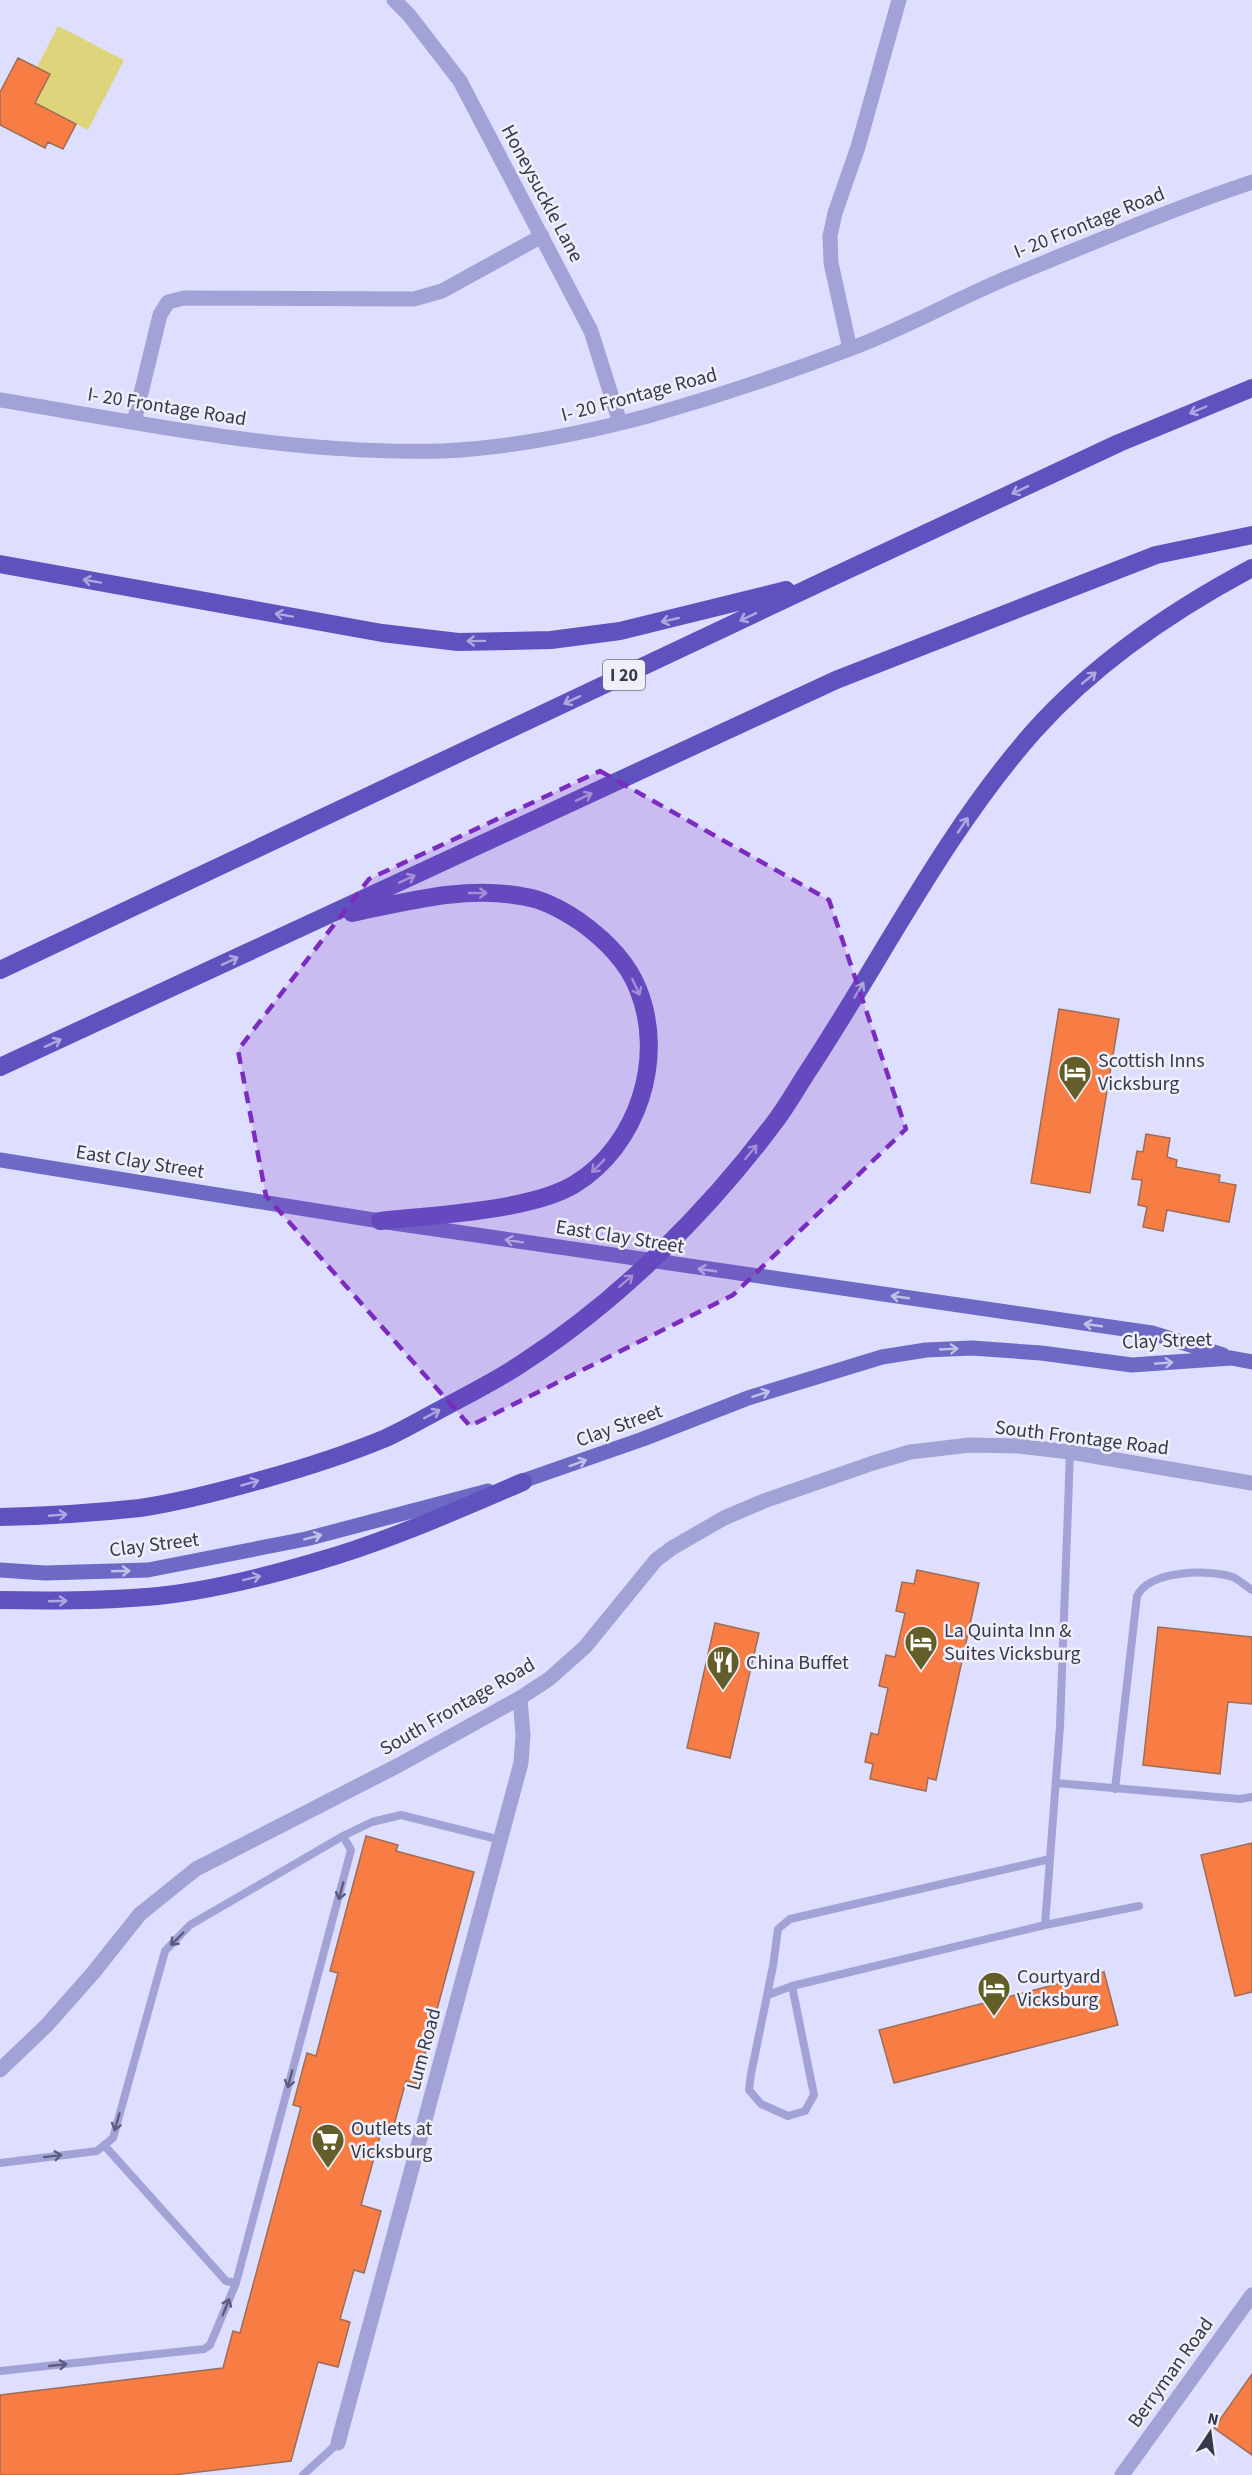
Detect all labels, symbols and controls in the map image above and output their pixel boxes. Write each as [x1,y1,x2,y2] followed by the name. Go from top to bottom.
[494,120,590,267] street label: Honeysuckle Lane
[1010,180,1169,266] street label: I- 20 Frontage Road
[558,361,720,429] street label: I- 20 Frontage Road
[85,381,248,433] street label: I- 20 Frontage Road
[1189,405,1208,416] one-way arrow
[1011,484,1029,496] one-way arrow
[82,575,102,586] one-way arrow
[274,609,294,620] one-way arrow
[740,611,758,623] one-way arrow
[660,614,679,626] one-way arrow
[467,636,487,647] one-way arrow
[603,660,645,690] road number: I 20
[1081,671,1097,684] one-way arrow
[563,694,581,706] one-way arrow
[574,791,592,802] one-way arrow
[957,818,969,834] one-way arrow
[397,873,416,884] one-way arrow
[468,887,488,899] one-way arrow
[221,954,239,966] one-way arrow
[630,978,642,996] one-way arrow
[854,982,866,999] one-way arrow
[44,1036,62,1048] one-way arrow
[1098,1047,1205,1098] place label: Scottish Inns Vicksburg
[1057,1054,1093,1101] hotel icon: Scottish Inns Vicksburg
[74,1138,206,1186] street label: East Clay Street
[744,1144,757,1160] one-way arrow
[590,1158,605,1173] one-way arrow
[554,1213,686,1261] street label: East Clay Street
[505,1235,525,1246] one-way arrow
[698,1264,717,1275] one-way arrow
[618,1275,634,1288] one-way arrow
[891,1292,910,1303] one-way arrow
[1084,1319,1104,1330] one-way arrow
[1122,1325,1213,1357] street label: Clay Street
[939,1343,959,1354] one-way arrow
[1154,1357,1174,1368] one-way arrow
[751,1388,770,1399] one-way arrow
[572,1397,667,1454] street label: Clay Street
[423,1408,440,1420] one-way arrow
[993,1413,1170,1463] street label: South Frontage Road
[568,1456,587,1467] one-way arrow
[240,1477,259,1488] one-way arrow
[48,1509,68,1520] one-way arrow
[108,1526,201,1564] street label: Clay Street
[303,1530,322,1542] one-way arrow
[111,1565,131,1576] one-way arrow
[242,1571,261,1583] one-way arrow
[48,1595,68,1606] one-way arrow
[944,1617,1081,1668] place label: La Quinta Inn & Suites Vicksburg
[903,1624,939,1671] hotel icon: La Quinta Inn & Suites Vicksburg
[705,1644,741,1691] restaurant icon: China Buffet
[746,1649,849,1677] place label: China Buffet
[375,1651,540,1763] street label: South Frontage Road
[334,1881,346,1900] one-way arrow
[170,1931,184,1946] one-way arrow
[1017,1963,1101,2014] place label: Courtyard Vicksburg
[976,1970,1012,2017] hotel icon: Courtyard Vicksburg
[400,2005,448,2093] street label: Lum Road
[284,2069,296,2088] one-way arrow
[111,2112,122,2131] one-way arrow
[351,2115,432,2166] place label: Outlets at Vicksburg
[310,2122,346,2169] supermarket icon: Outlets at Vicksburg
[43,2151,62,2162] one-way arrow
[221,2299,232,2317] one-way arrow
[1121,2312,1220,2433] street label: Berryman Road
[48,2359,68,2370] one-way arrow
[1180,2403,1240,2463] north arrow
[1205,2407,1221,2431] text: N

